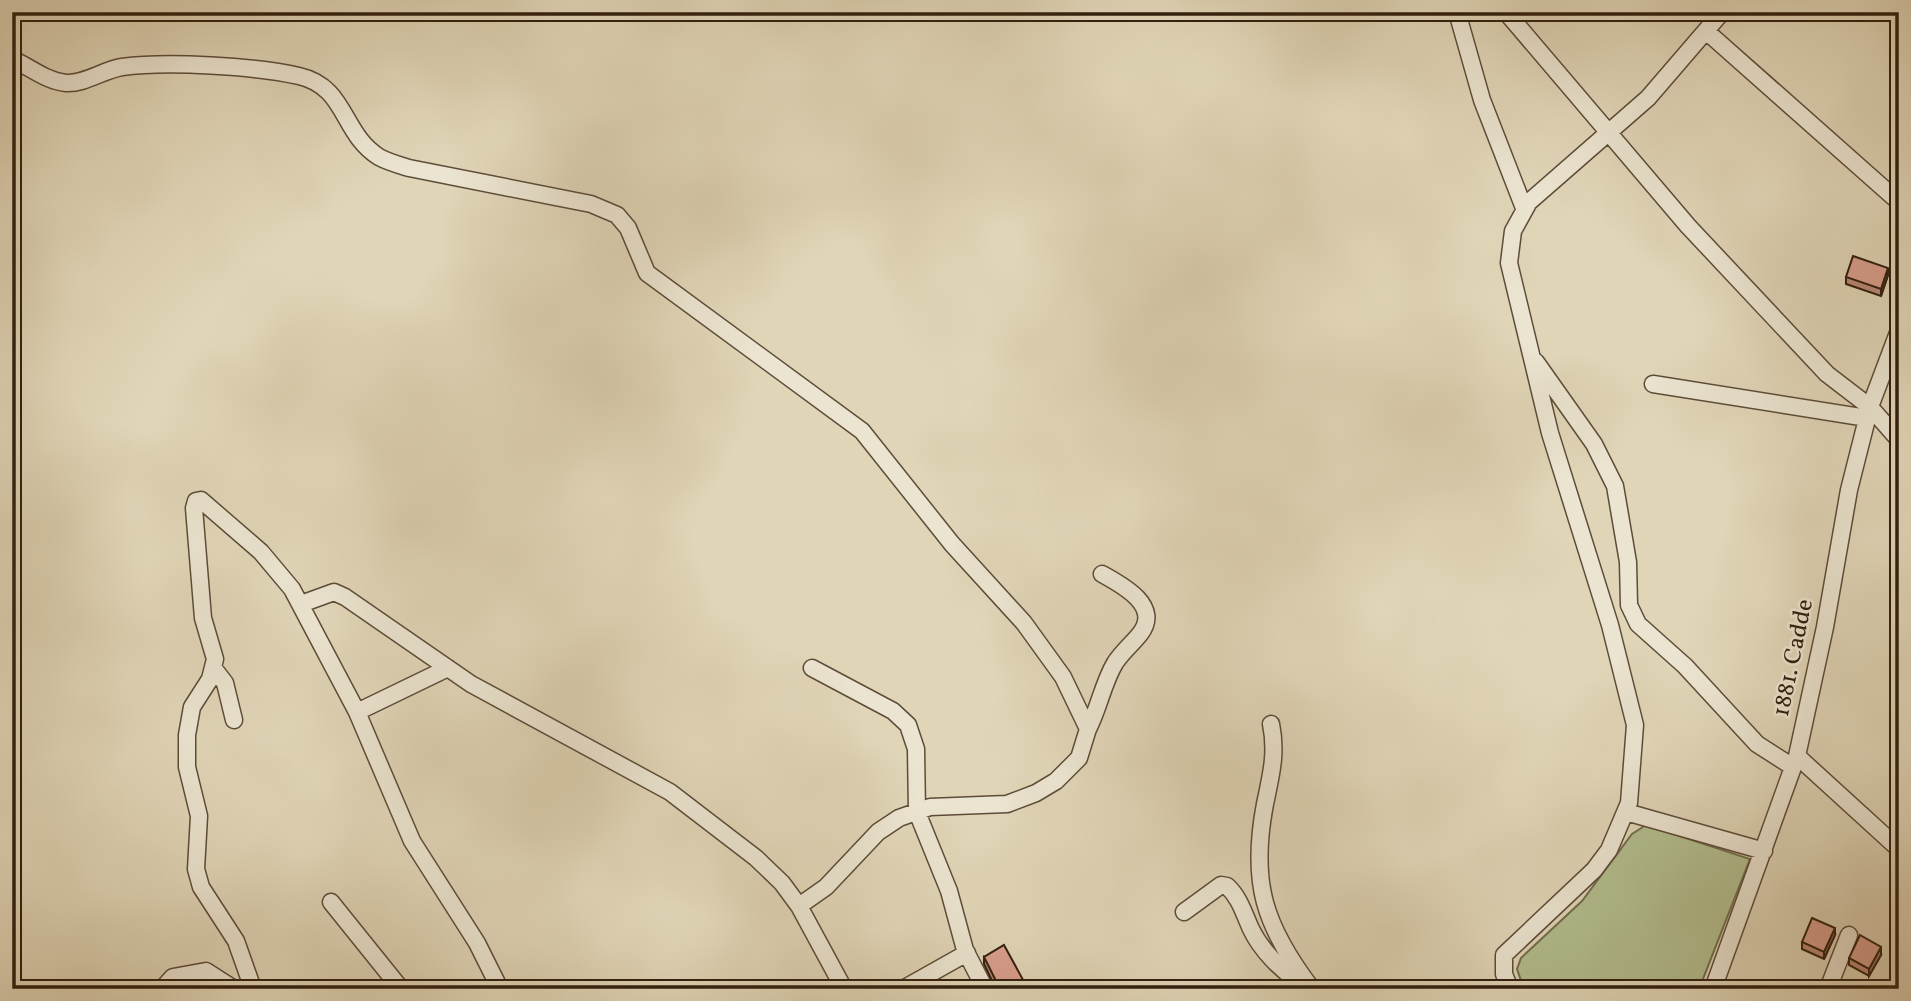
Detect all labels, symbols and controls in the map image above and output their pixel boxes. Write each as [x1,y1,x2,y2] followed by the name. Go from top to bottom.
[1765,596,1823,720] street label: 1881. Cadde

